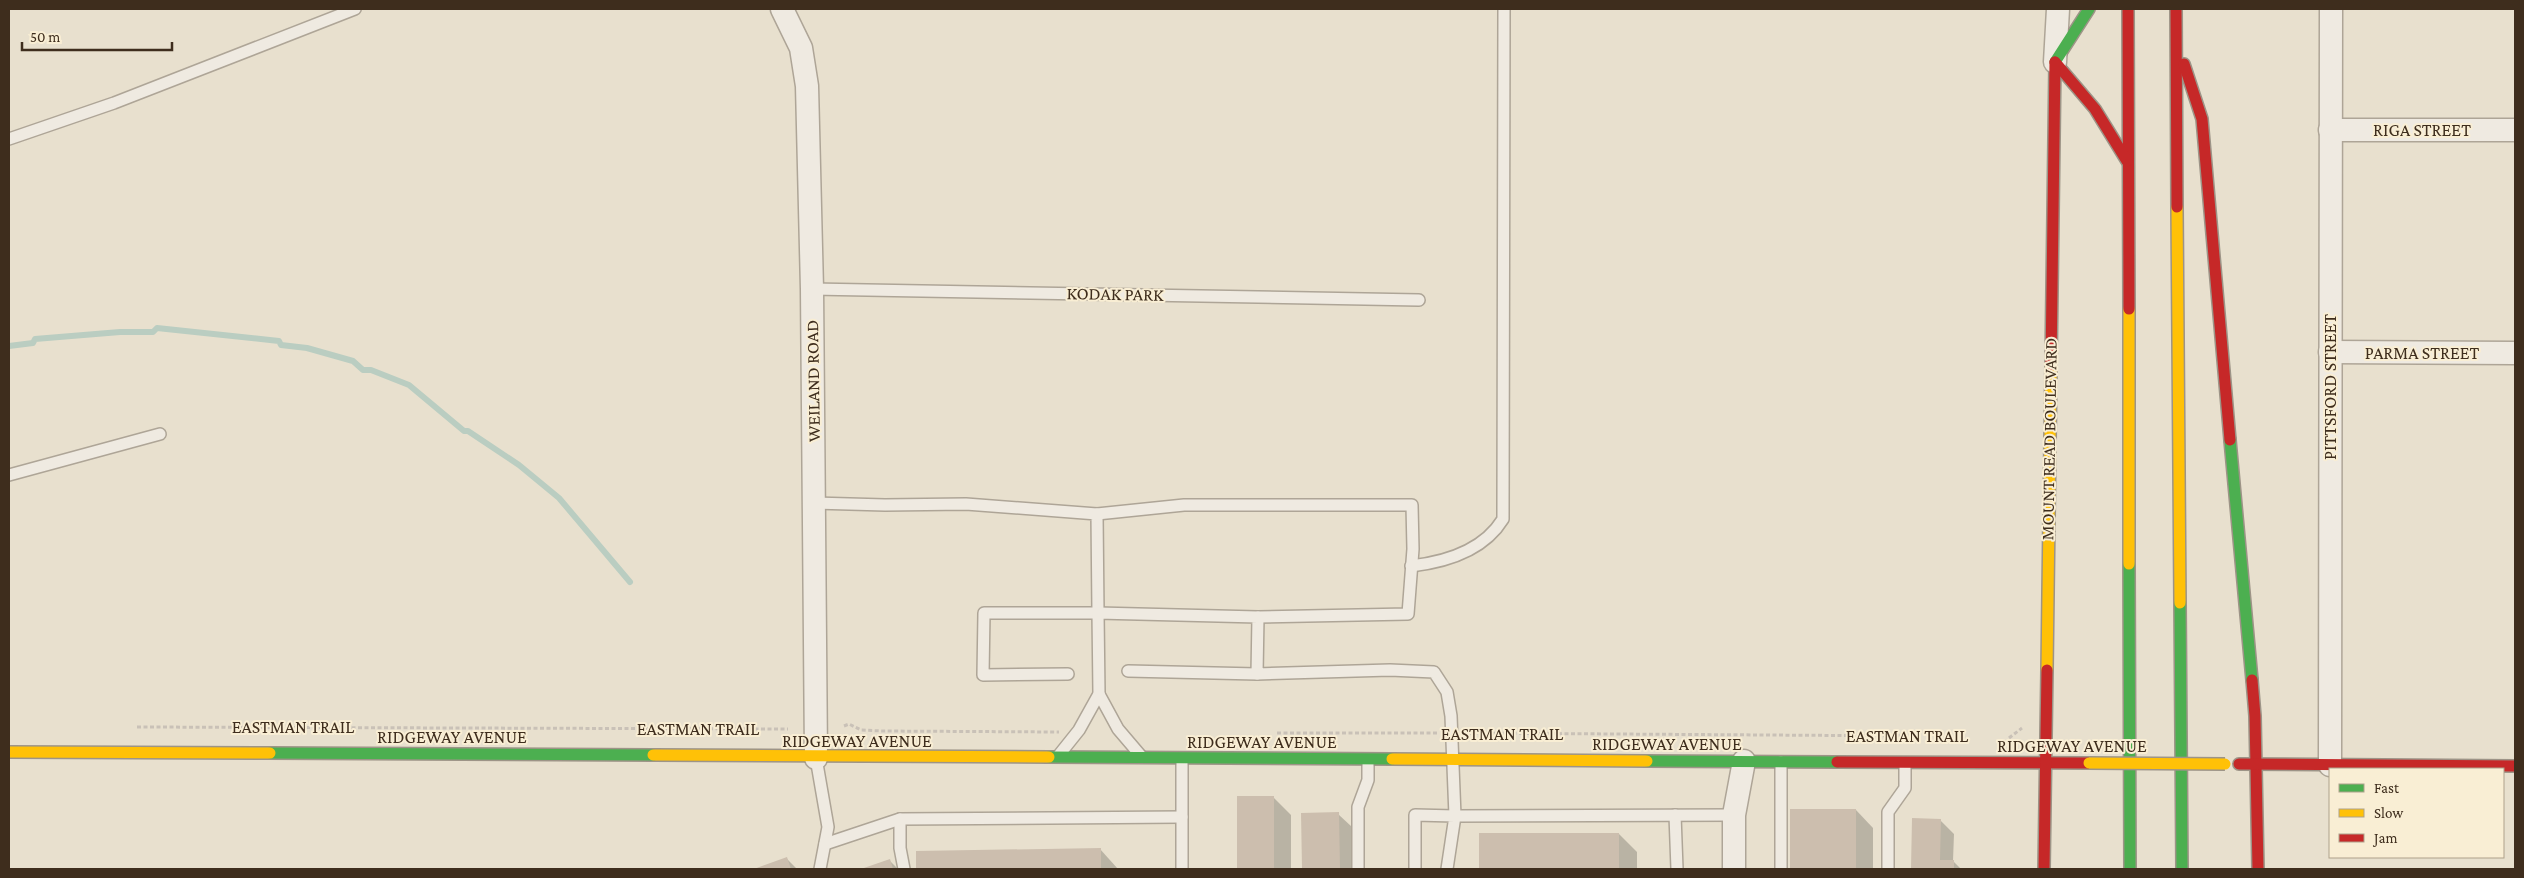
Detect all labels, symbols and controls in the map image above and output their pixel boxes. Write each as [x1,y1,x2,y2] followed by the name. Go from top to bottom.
[22,20,172,52] scale bar
[30,29,60,45] text: 50 m
[2373,120,2471,140] street label: RIGA STREET
[1066,283,1164,305] street label: KODAK PARK
[2320,314,2340,460] street label: PITTSFORD STREET
[802,320,824,442] street label: WEILAND ROAD
[2037,337,2061,541] street label: MOUNT READ BOULEVARD
[2365,343,2480,363] street label: PARMA STREET
[232,717,354,737] street label: EASTMAN TRAIL
[637,719,759,739] street label: EASTMAN TRAIL
[1441,724,1563,744] street label: EASTMAN TRAIL
[1846,726,1968,746] street label: EASTMAN TRAIL
[377,727,527,747] street label: RIDGEWAY AVENUE
[782,731,932,751] street label: RIDGEWAY AVENUE
[1187,732,1337,752] street label: RIDGEWAY AVENUE
[1592,734,1742,754] street label: RIDGEWAY AVENUE
[1997,736,2147,756] street label: RIDGEWAY AVENUE
[2329,768,2504,858] legend
[2374,780,2400,796] text: Fast
[2374,805,2404,821] text: Slow
[2372,830,2397,847] text: Jam

